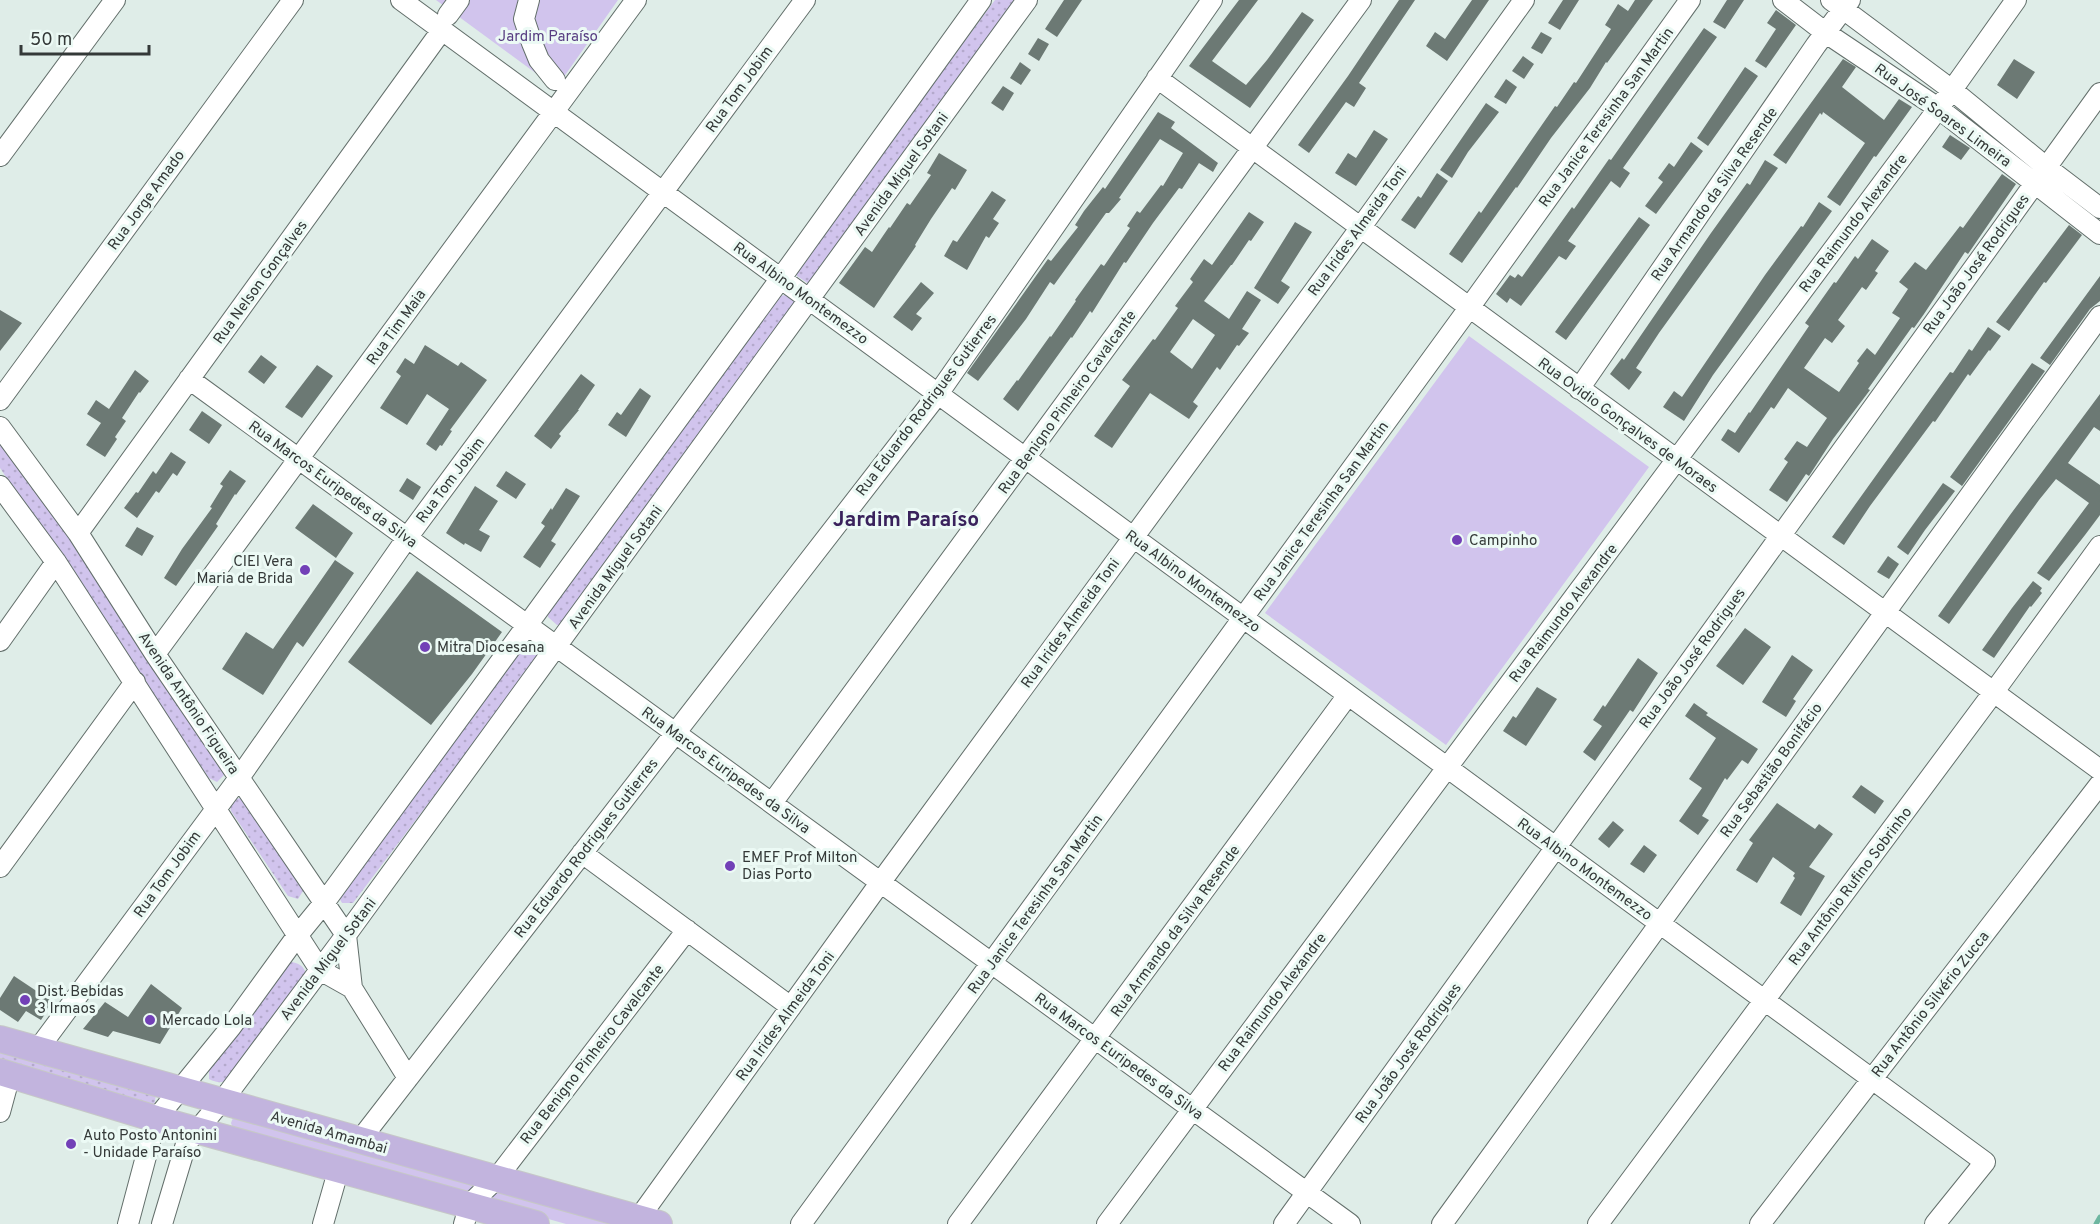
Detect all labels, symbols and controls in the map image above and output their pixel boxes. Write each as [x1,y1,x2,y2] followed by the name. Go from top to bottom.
[21,18,148,56] scale bar
[1536,24,1679,211] street label: Rua Janice Teresinha San Martin
[498,28,598,47] park label: Jardim Paraíso
[30,29,72,52] text: 50 m
[702,43,778,137] street label: Rua Tom Jobim
[1870,60,2014,172] street label: Rua José Soares Limeira
[1648,104,1783,286] street label: Rua Armando da Silva Resende
[851,109,954,240] street label: Avenida Miguel Sotani
[105,147,190,255] street label: Rua Jorge Amado
[1796,151,1913,297] street label: Rua Raimundo Alexandre
[1305,163,1412,301] street label: Rua Irides Almeida Toni
[1920,191,2035,339] street label: Rua João José Rodrigues
[210,217,313,349] street label: Rua Nelson Gonçalves
[729,239,871,350] street label: Rua Albino Montemezzo
[363,286,431,370] street label: Rua Tim Maia
[995,307,1141,499] street label: Rua Benigno Pinheiro Cavalcante
[853,311,1002,501] street label: Rua Eduardo Rodrigues Gutierres
[1533,355,1721,498] street label: Rua Ovidio Gonçalves de Moraes
[244,418,420,553] street label: Rua Marcos Euripedes da Silva
[1251,418,1394,605] street label: Rua Janice Teresinha San Martin
[413,434,490,528] street label: Rua Tom Jobim
[565,502,668,633] street label: Avenida Miguel Sotani
[833,507,979,534] district label: Jardim Paraíso
[1121,527,1263,638] street label: Rua Albino Montemezzo
[1469,532,1537,551] place label: Campinho
[1450,533,1464,547] marker: Campinho
[1506,541,1623,687] street label: Rua Raimundo Alexandre
[197,553,293,589] place label: CIEI Vera Maria de Brida
[1018,555,1125,693] street label: Rua Irides Almeida Toni
[298,563,312,577] marker: CIEI Vera Maria de Brida
[1636,585,1751,733] street label: Rua João José Rodrigues
[133,629,243,779] street label: Avenida Antônio Figueira
[437,639,544,658] place label: Mitra Diocesana
[418,640,432,654] marker: Mitra Diocesana
[1717,700,1828,842] street label: Rua Sebastião Bonifácio
[637,704,813,839] street label: Rua Marcos Euripedes da Silva
[511,755,663,943] street label: Rua Eduardo Rodrigues Gutierres
[1785,804,1917,970] street label: Rua Antônio Rufino Sobrinho
[965,811,1108,998] street label: Rua Janice Teresinha San Martin
[1513,815,1655,926] street label: Rua Albino Montemezzo
[130,828,206,922] street label: Rua Tom Jobim
[1107,842,1245,1022] street label: Rua Armando da Silva Resende
[742,849,857,885] place label: EMEF Prof Milton Dias Porto
[723,859,737,873] marker: EMEF Prof Milton Dias Porto
[277,895,381,1025] street label: Avenida Miguel Sotani
[1868,928,1994,1082] street label: Rua Antônio Silvério Zucca
[1215,930,1332,1076] street label: Rua Raimundo Alexandre
[733,948,840,1086] street label: Rua Irides Almeida Toni
[517,961,669,1149] street label: Rua Benigno Pinheiro Cavalcante
[1352,980,1467,1128] street label: Rua João José Rodrigues
[37,983,124,1019] place label: Dist. Bebidas 3 Irmaos
[1030,990,1206,1125] street label: Rua Marcos Euripedes da Silva
[18,993,32,1007] marker: Dist. Bebidas 3 Irmaos
[162,1012,252,1031] place label: Mercado Lola
[143,1013,157,1027] marker: Mercado Lola
[268,1108,389,1159] street label: Avenida Amambai
[83,1127,217,1163] place label: Auto Posto Antonini - Unidade Paraíso
[64,1137,78,1151] marker: Auto Posto Antonini - Unidade Paraíso

